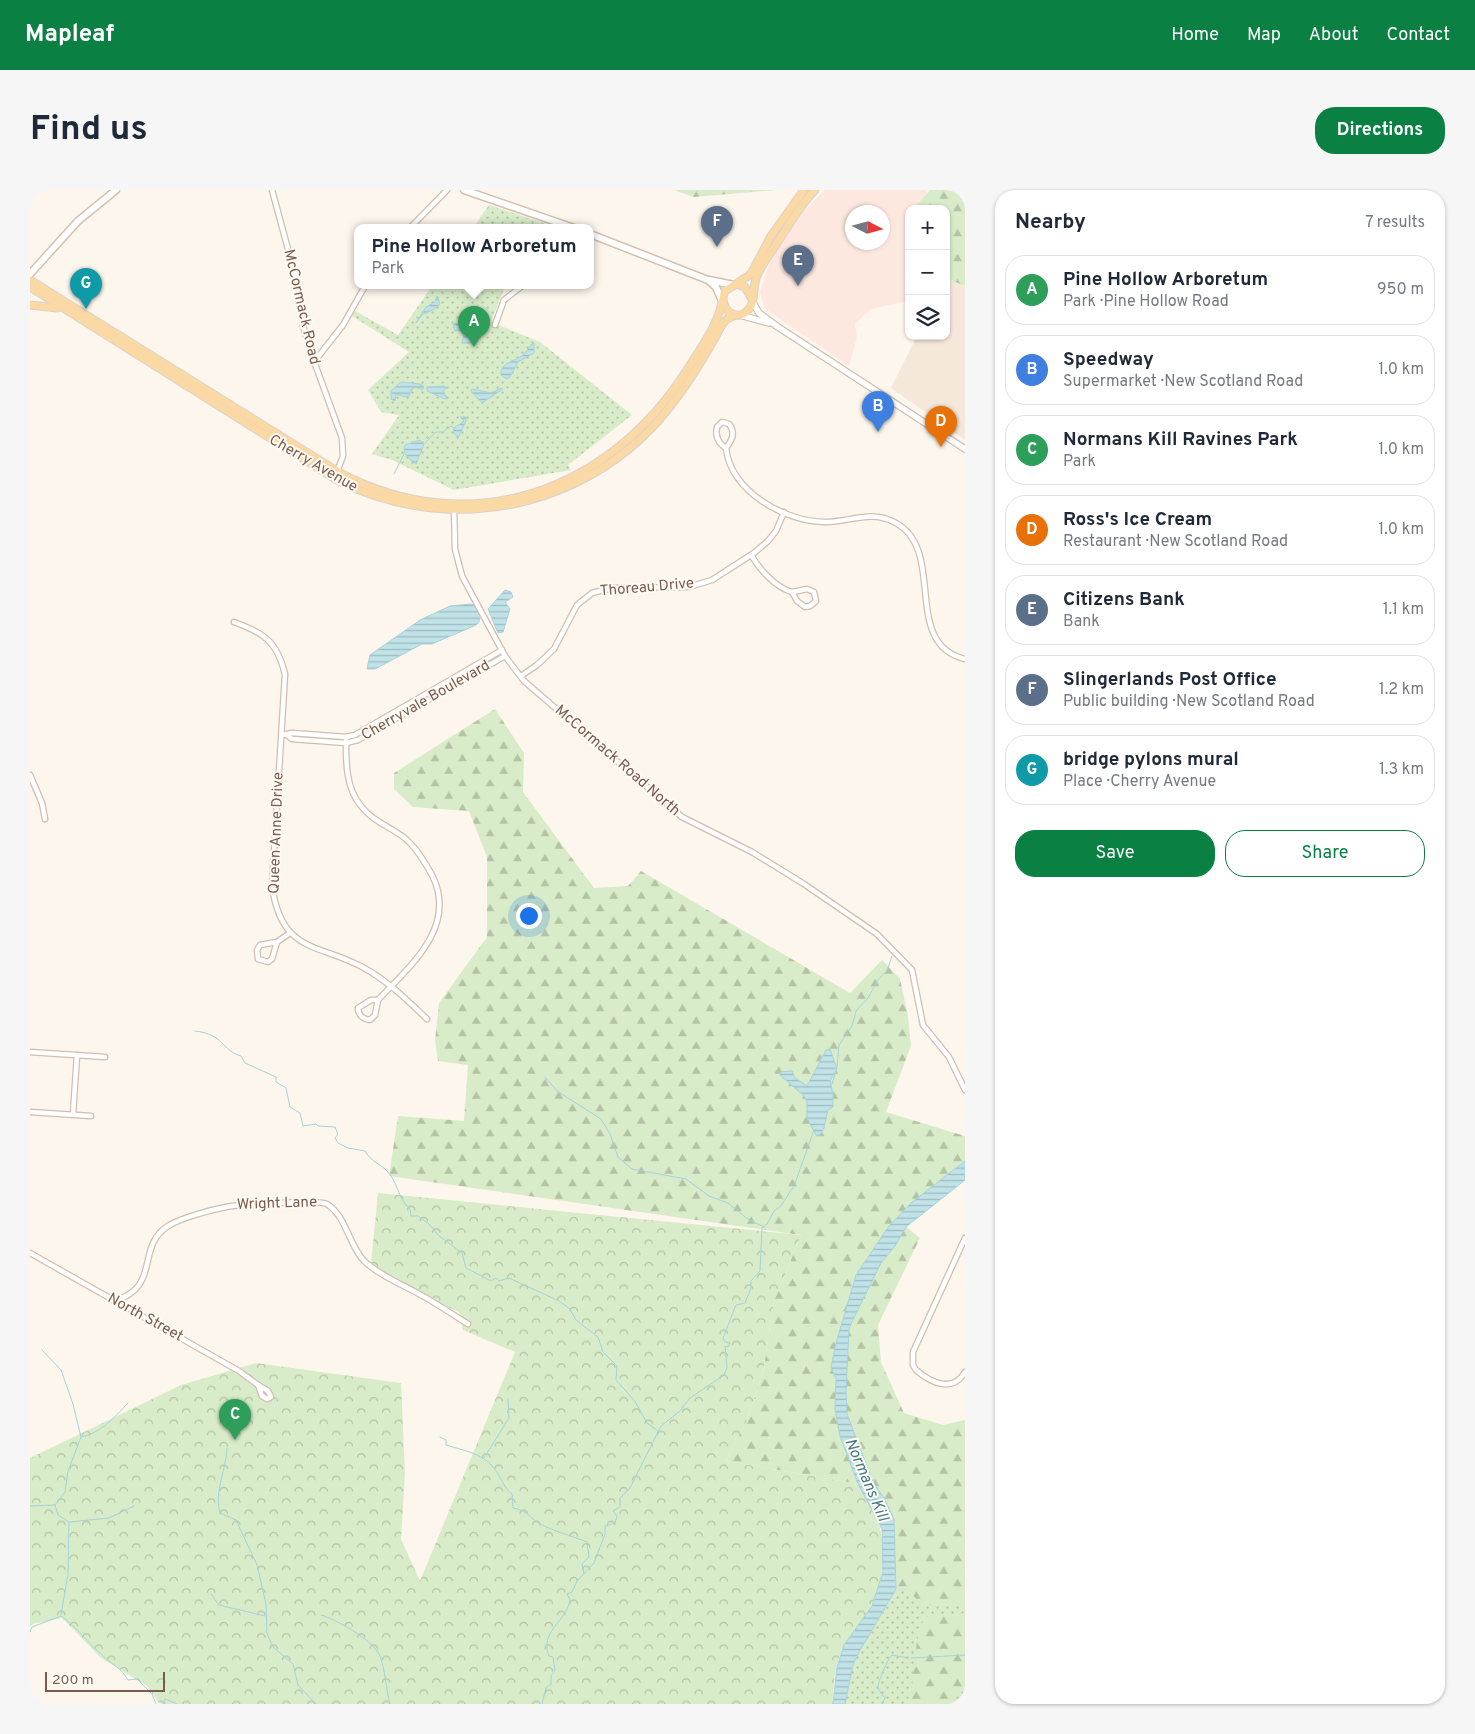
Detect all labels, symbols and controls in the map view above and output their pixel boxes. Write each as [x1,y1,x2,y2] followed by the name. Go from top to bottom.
[25,20,114,50] text: Mapleaf
[1171,24,1219,47] text: Home
[1247,24,1281,47] text: Map
[1309,24,1358,47] text: About
[1386,24,1450,47] text: Contact
[1315,107,1445,154] button: Directions
[30,108,148,152] text: Find us
[845,205,890,250] north arrow
[905,205,950,340] map controls
[905,205,950,250] button: +
[701,206,733,247] pin: F
[1015,209,1086,236] text: Nearby
[1365,213,1425,233] text: 7 results
[354,224,594,289] popup
[371,235,577,259] text: Pine Hollow Arboretum
[782,245,814,286] pin: E
[278,247,324,367] street label: McCormack Road
[905,250,950,295] button: −
[371,259,404,279] text: Park
[70,268,102,309] pin: G
[1063,268,1268,292] text: Pine Hollow Arboretum
[1026,280,1038,300] text: A
[1377,280,1424,300] text: 950 m
[1063,292,1229,312] text: Park · Pine Hollow Road
[905,295,950,340] button: layers
[458,306,490,347] pin: A
[1063,348,1154,372] text: Speedway
[1026,360,1038,380] text: B
[1378,360,1424,380] text: 1.0 km
[1063,372,1303,392] text: Supermarket · New Scotland Road
[862,391,894,432] pin: B
[925,406,957,447] pin: D
[1063,428,1298,452] text: Normans Kill Ravines Park
[265,431,361,497] street label: Cherry Avenue
[1027,440,1037,460] text: C
[1378,440,1424,460] text: 1.0 km
[1063,452,1096,472] text: Park
[1063,508,1212,532] text: Ross's Ice Cream
[1026,520,1038,540] text: D
[1378,520,1424,540] text: 1.0 km
[1063,532,1288,552] text: Restaurant · New Scotland Road
[599,574,695,602] street label: Thoreau Drive
[1063,588,1185,612] text: Citizens Bank
[1027,600,1037,620] text: E
[1383,600,1424,620] text: 1.1 km
[1063,612,1100,632] text: Bank
[358,656,494,746] street label: Cherryvale Boulevard
[1063,668,1277,692] text: Slingerlands Post Office
[1027,680,1037,700] text: F
[1379,680,1424,700] text: 1.2 km
[1063,692,1315,712] text: Public building · New Scotland Road
[550,701,684,821] street label: McCormack Road North
[1063,748,1239,772] text: bridge pylons mural
[1027,760,1037,780] text: G
[1379,760,1424,780] text: 1.3 km
[265,772,289,894] street label: Queen Anne Drive
[1063,772,1216,792] text: Place · Cherry Avenue
[1015,830,1215,877] button: Save
[1225,830,1425,877] button: Share
[516,903,542,929] your location
[236,1193,318,1215] street label: Wright Lane
[104,1289,186,1347] street label: North Street
[219,1399,251,1440] pin: C
[840,1435,893,1525] water label: Normans Kill
[45,1669,165,1692] scale bar
[52,1672,94,1689] text: 200 m

